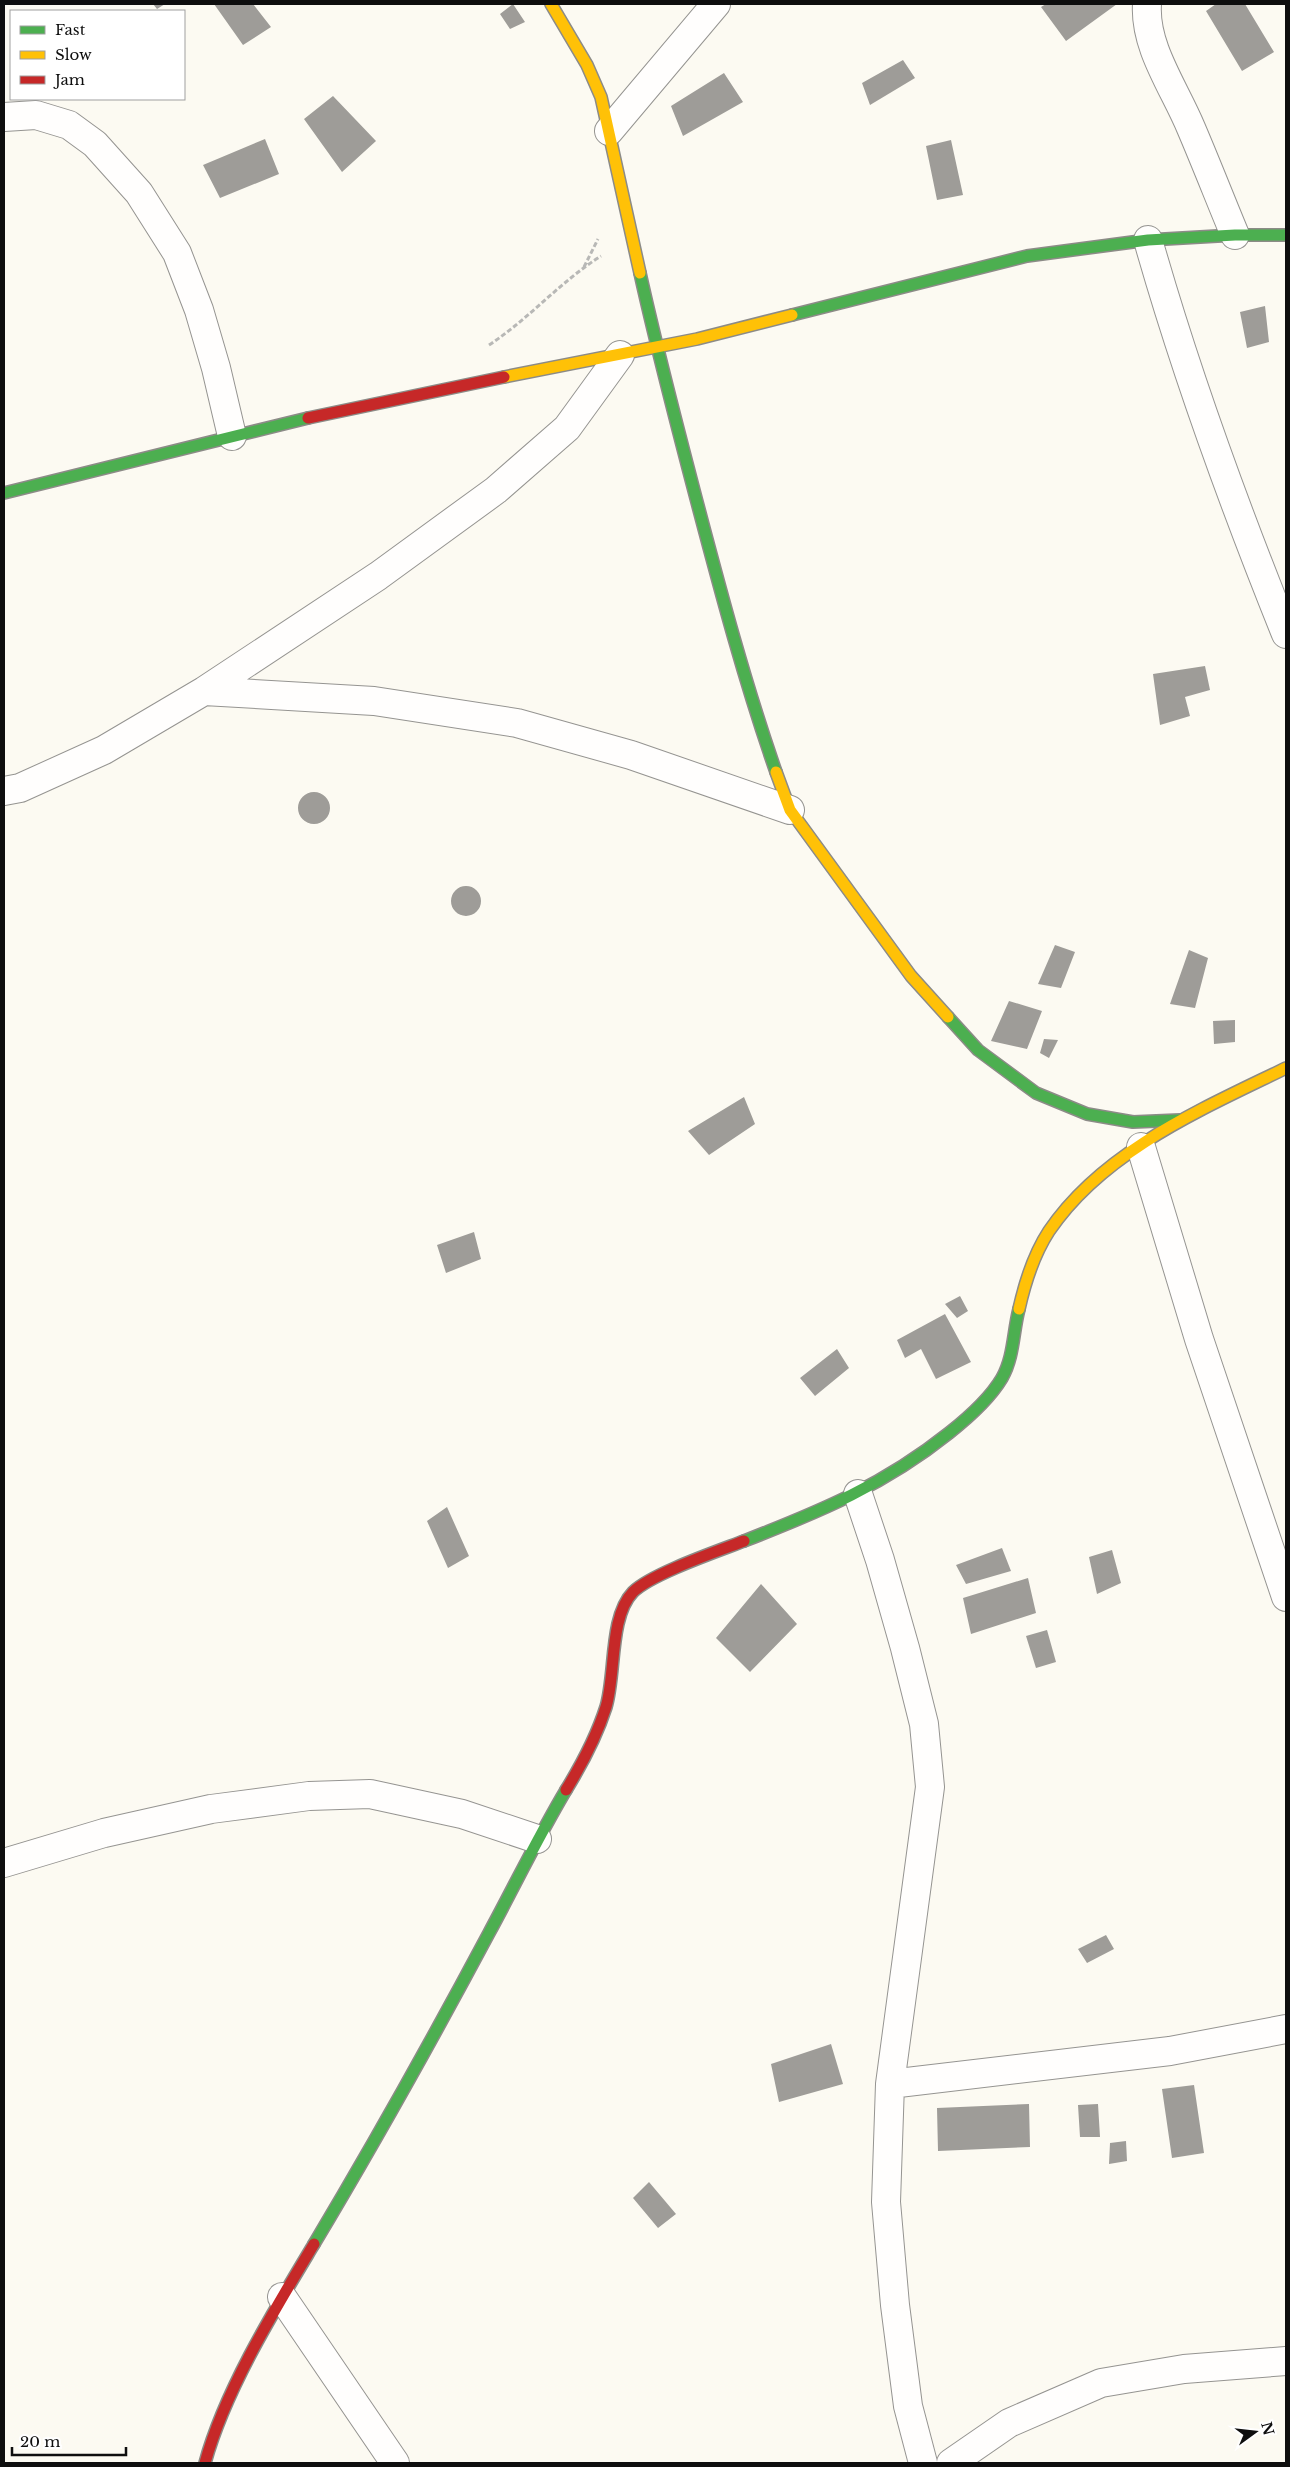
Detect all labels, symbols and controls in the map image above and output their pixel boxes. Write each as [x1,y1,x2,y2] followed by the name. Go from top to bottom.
[10,10,185,100] legend
[55,20,86,39] text: Fast
[55,45,92,64] text: Slow
[53,70,85,89] text: Jam
[1230,2407,1280,2457] north arrow
[1257,2420,1278,2437] text: N
[12,2424,126,2456] scale bar
[20,2432,60,2451] text: 20 m

